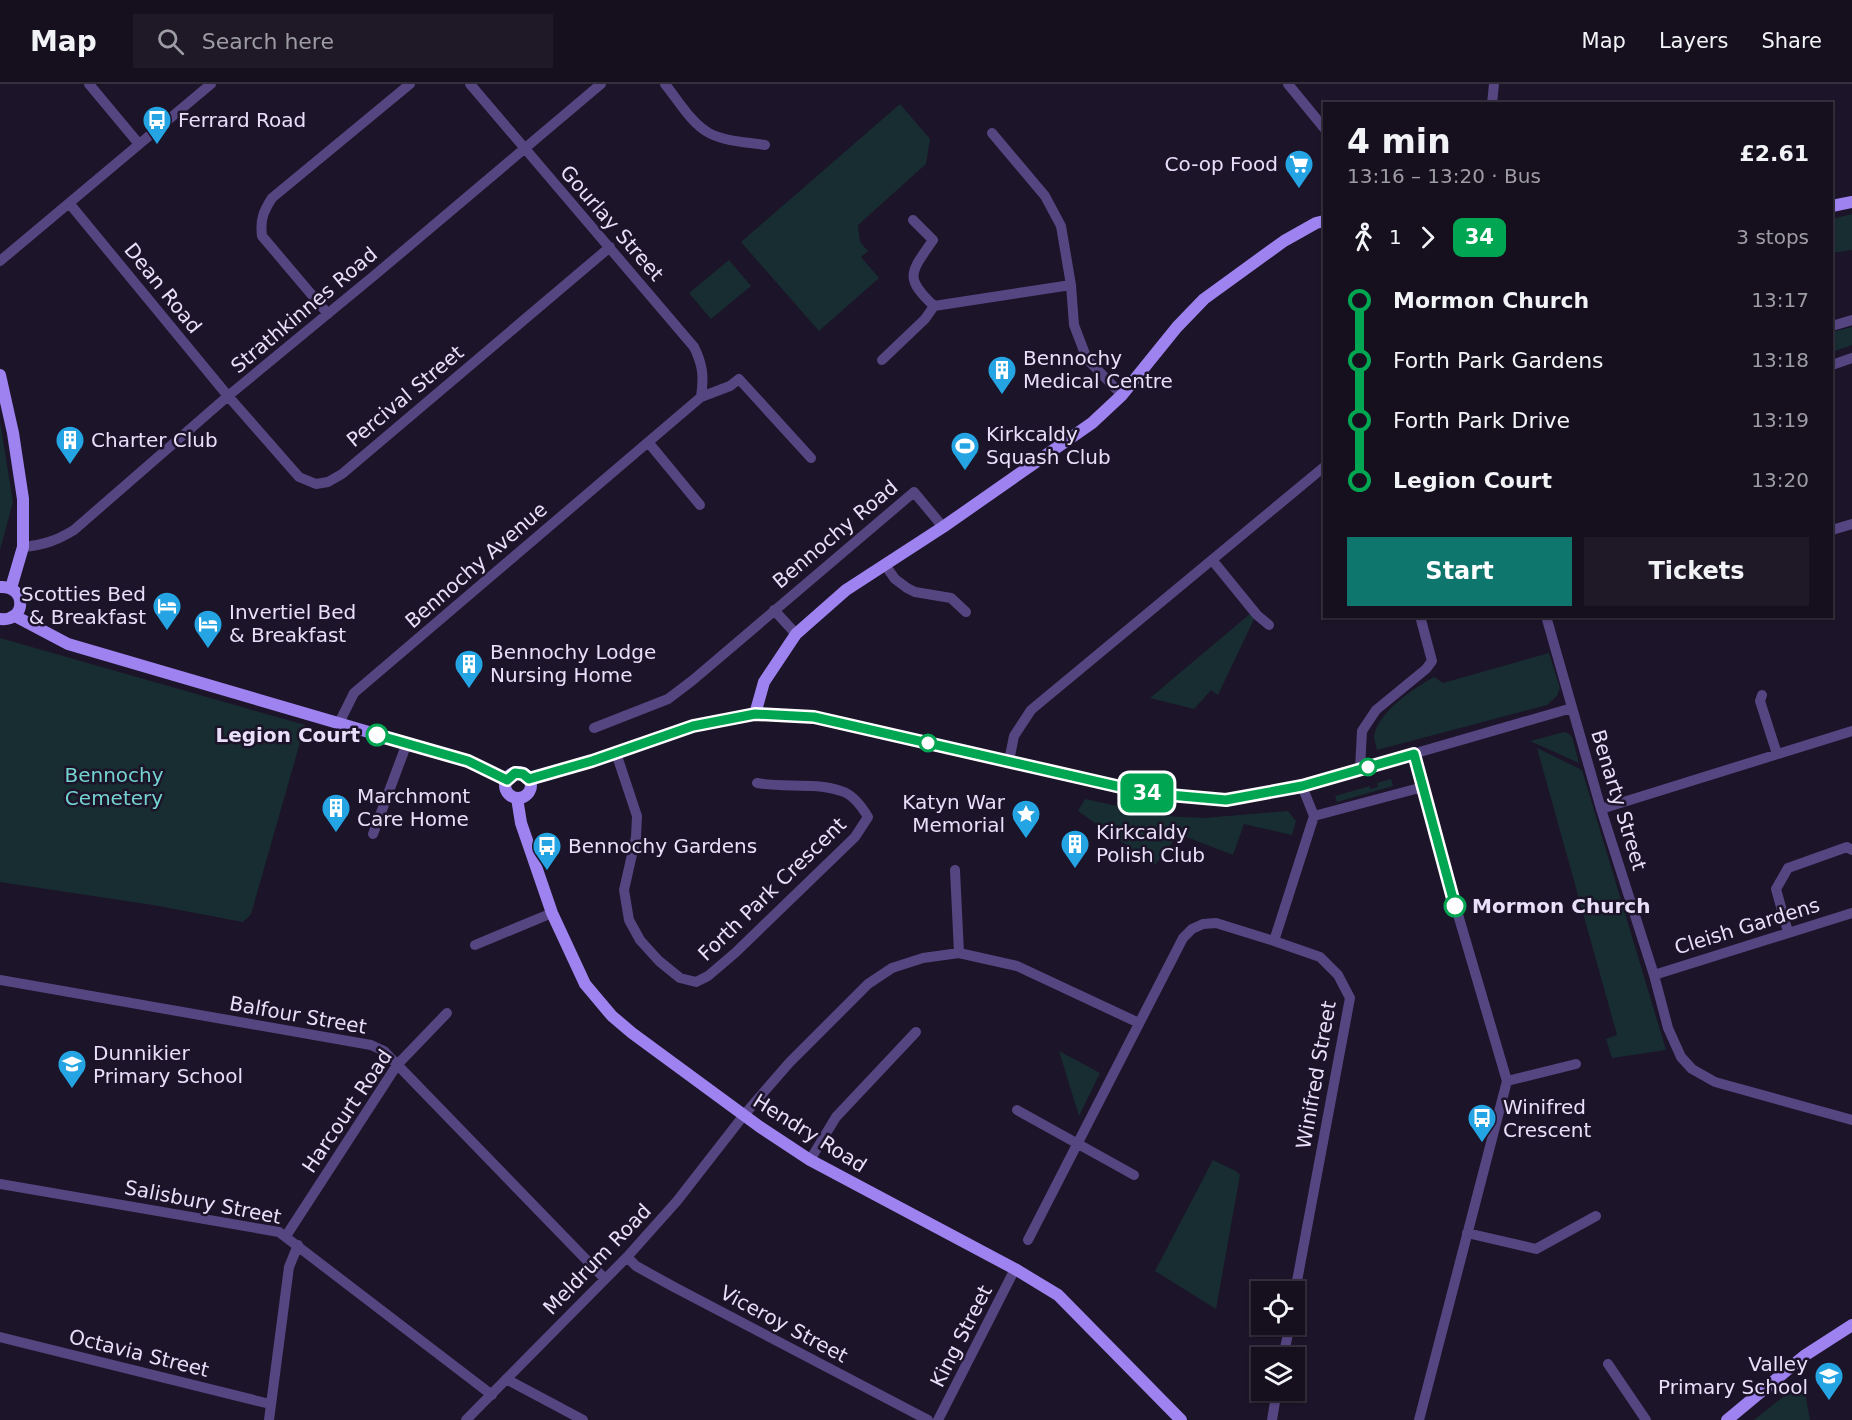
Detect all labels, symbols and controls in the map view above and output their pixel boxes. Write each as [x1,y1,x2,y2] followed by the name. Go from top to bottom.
[133,14,553,68] search box
[30,25,97,58] text: Map
[154,25,187,58] icon: search
[202,29,334,54] text: Search here
[1582,29,1626,53] text: Map
[1659,29,1728,53] text: Layers
[1761,29,1822,53] text: Share
[141,104,173,146] bus stop icon: Ferrard Road
[178,108,306,132] place label: Ferrard Road
[1347,122,1451,161] text: 4 min
[1739,141,1809,166] text: £2.61
[1283,148,1315,190] supermarket icon: Co-op Food
[1165,152,1278,176] place label: Co-op Food
[555,160,669,286] street label: Gourlay Street
[1347,164,1541,188] text: 13:16 – 13:20 · Bus
[1347,221,1380,254] icon: walk
[1411,221,1444,254] icon: forward
[1389,225,1402,249] text: 1
[1465,225,1494,249] text: 34
[1736,225,1809,249] text: 3 stops
[119,238,207,338] street label: Dean Road
[226,242,382,378] street label: Strathkinnes Road
[1393,288,1589,313] text: Mormon Church
[1751,288,1809,312] text: 13:17
[342,340,468,452] street label: Percival Street
[1023,346,1173,393] place label: Bennochy Medical Centre
[1393,348,1604,373] text: Forth Park Gardens
[1751,348,1809,372] text: 13:18
[986,354,1018,396] building icon: Bennochy Medical Centre
[1393,408,1570,433] text: Forth Park Drive
[1751,408,1809,432] text: 13:19
[986,422,1111,469] place label: Kirkcaldy Squash Club
[54,424,86,466] building icon: Charter Club
[91,428,218,452] place label: Charter Club
[949,430,981,472] sports icon: Kirkcaldy Squash Club
[1393,468,1552,493] text: Legion Court
[1751,468,1809,492] text: 13:20
[768,475,902,593] street label: Bennochy Road
[400,497,552,633] street label: Bennochy Avenue
[1347,537,1572,606] button: Start
[1584,537,1809,606] button: Tickets
[21,582,146,629] place label: Scotties Bed & Breakfast
[151,590,183,632] hotel icon: Scotties Bed & Breakfast
[229,600,356,647] place label: Invertiel Bed & Breakfast
[192,608,224,650] hotel icon: Invertiel Bed & Breakfast
[490,640,656,687] place label: Bennochy Lodge Nursing Home
[453,648,485,690] building icon: Bennochy Lodge Nursing Home
[215,723,360,747] place label: Legion Court
[366,724,388,746] marker: Legion Court
[1586,727,1652,873] street label: Benarty Street
[919,734,937,752] unlabelled marker
[1359,758,1377,776] unlabelled marker
[64,763,164,810] park label: Bennochy Cemetery
[1120,774,1174,812] line badge: 34
[1132,781,1162,805] text: 34
[357,784,470,831] place label: Marchmont Care Home
[902,790,1006,837] place label: Katyn War Memorial
[320,792,352,834] building icon: Marchmont Care Home
[1010,798,1042,840] place icon: Katyn War Memorial
[693,812,851,966] street label: Forth Park Crescent
[1096,820,1205,867] place label: Kirkcaldy Polish Club
[1059,828,1091,870] building icon: Kirkcaldy Polish Club
[531,830,563,872] bus stop icon: Bennochy Gardens
[568,834,757,858] place label: Bennochy Gardens
[1671,893,1823,959] street label: Cleish Gardens
[1472,894,1650,918] place label: Mormon Church
[1444,895,1466,917] marker: Mormon Church
[228,991,369,1039] street label: Balfour Street
[1291,999,1341,1151] street label: Winifred Street
[93,1041,243,1088] place label: Dunnikier Primary School
[297,1045,397,1177] street label: Harcourt Road
[56,1048,88,1090] school or university icon: Dunnikier Primary School
[749,1089,871,1177] street label: Hendry Road
[1503,1095,1591,1142] place label: Winifred Crescent
[1466,1102,1498,1144] bus stop icon: Winifred Crescent
[123,1175,284,1229] street label: Salisbury Street
[538,1199,656,1319] street label: Meldrum Road
[716,1280,852,1368] street label: Viceroy Street
[925,1281,997,1391] street label: King Street
[1251,1281,1305,1401] map controls
[1251,1281,1305,1335] button: locate
[66,1324,212,1382] street label: Octavia Street
[1251,1347,1305,1401] button: layers
[1658,1352,1808,1399] place label: Valley Primary School
[1813,1360,1845,1402] school or university icon: Valley Primary School

